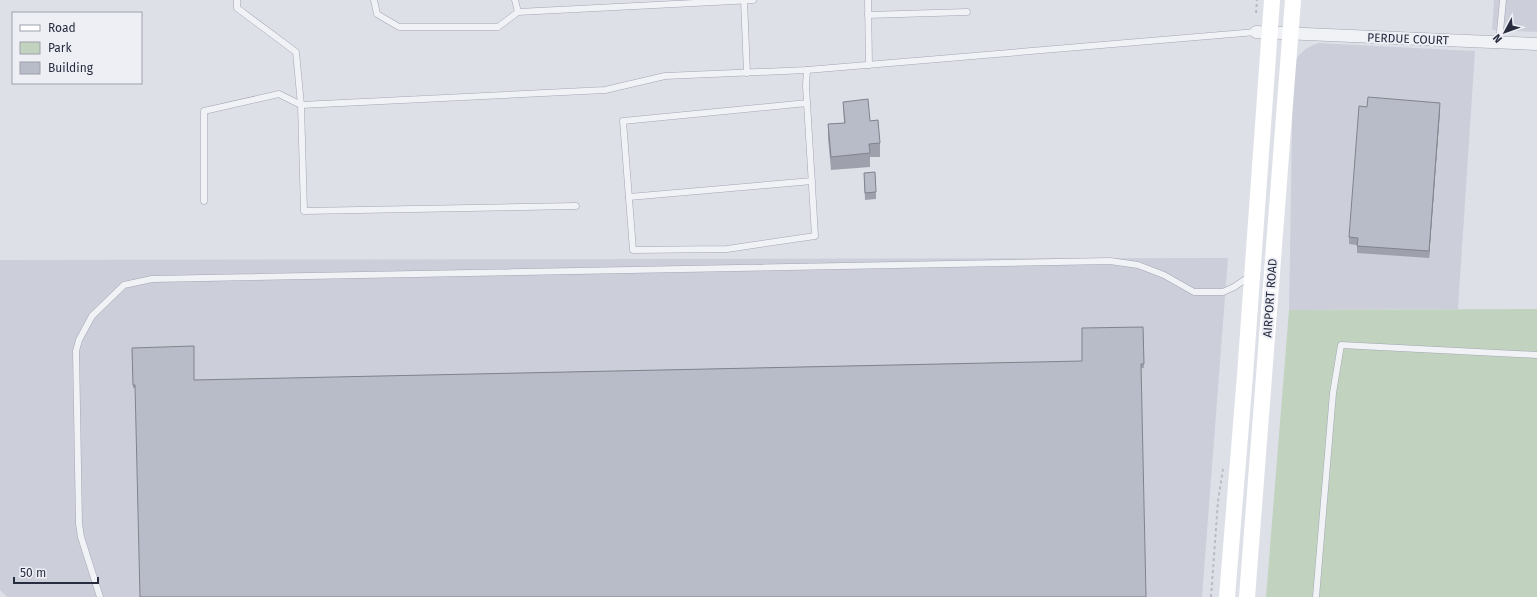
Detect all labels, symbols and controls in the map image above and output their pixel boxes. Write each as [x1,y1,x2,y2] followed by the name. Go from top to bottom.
[12,12,142,84] legend
[1485,12,1525,52] north arrow
[48,21,76,35] text: Road
[1367,31,1450,47] street label: PERDUE COURT
[1491,31,1505,45] text: N
[48,41,72,55] text: Park
[48,61,94,75] text: Building
[1260,258,1280,338] street label: AIRPORT ROAD
[14,559,98,585] scale bar
[20,566,46,580] text: 50 m

